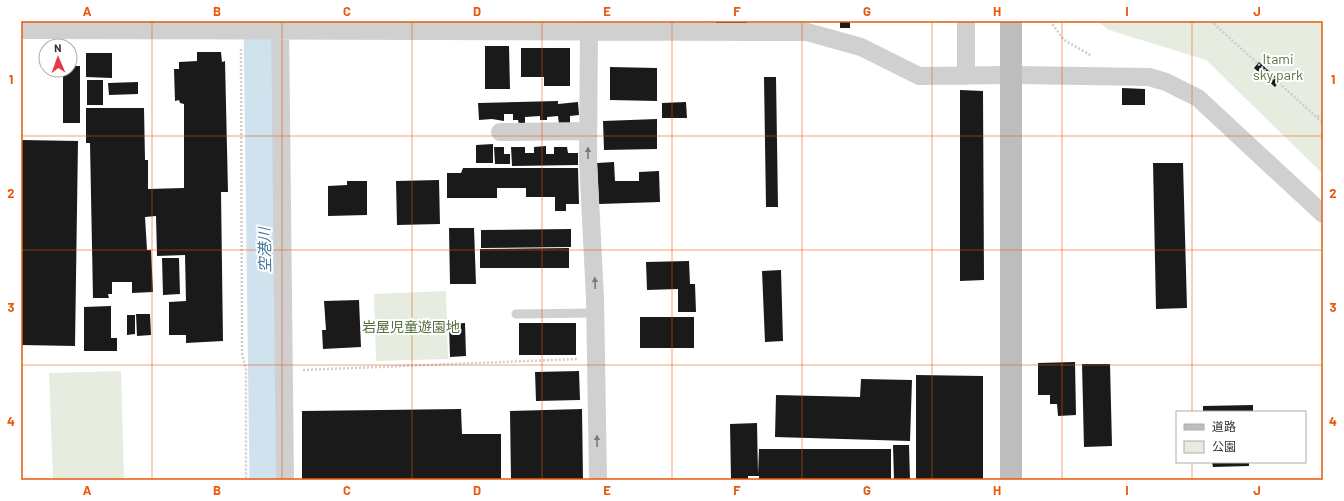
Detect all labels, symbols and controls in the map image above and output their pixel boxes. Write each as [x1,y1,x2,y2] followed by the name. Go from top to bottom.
[83,3,92,19] text: A
[213,3,221,19] text: B
[343,3,351,19] text: C
[473,3,481,19] text: D
[603,3,611,19] text: E
[733,3,741,19] text: F
[863,3,871,19] text: G
[993,3,1001,19] text: H
[1125,3,1129,19] text: I
[1253,3,1261,19] text: J
[38,38,78,78] north arrow
[54,41,62,54] text: N
[1253,50,1303,83] park label: Itami sky park
[9,71,13,87] text: 1
[1331,71,1335,87] text: 1
[585,146,591,159] one-way arrow
[7,185,15,201] text: 2
[1329,185,1337,201] text: 2
[255,225,273,273] water label: 空港川
[591,277,598,289] one-way arrow
[7,299,15,315] text: 3
[1329,299,1337,315] text: 3
[362,318,460,335] park label: 岩屋児童遊園地
[1176,411,1306,463] legend
[7,413,15,429] text: 4
[1329,413,1337,429] text: 4
[1212,419,1236,433] text: 道路
[594,435,601,447] one-way arrow
[1212,439,1236,453] text: 公園
[83,482,92,498] text: A
[213,482,221,498] text: B
[343,482,351,498] text: C
[473,482,481,498] text: D
[603,482,611,498] text: E
[733,482,741,498] text: F
[863,482,871,498] text: G
[993,482,1001,498] text: H
[1125,482,1129,498] text: I
[1253,482,1261,498] text: J

